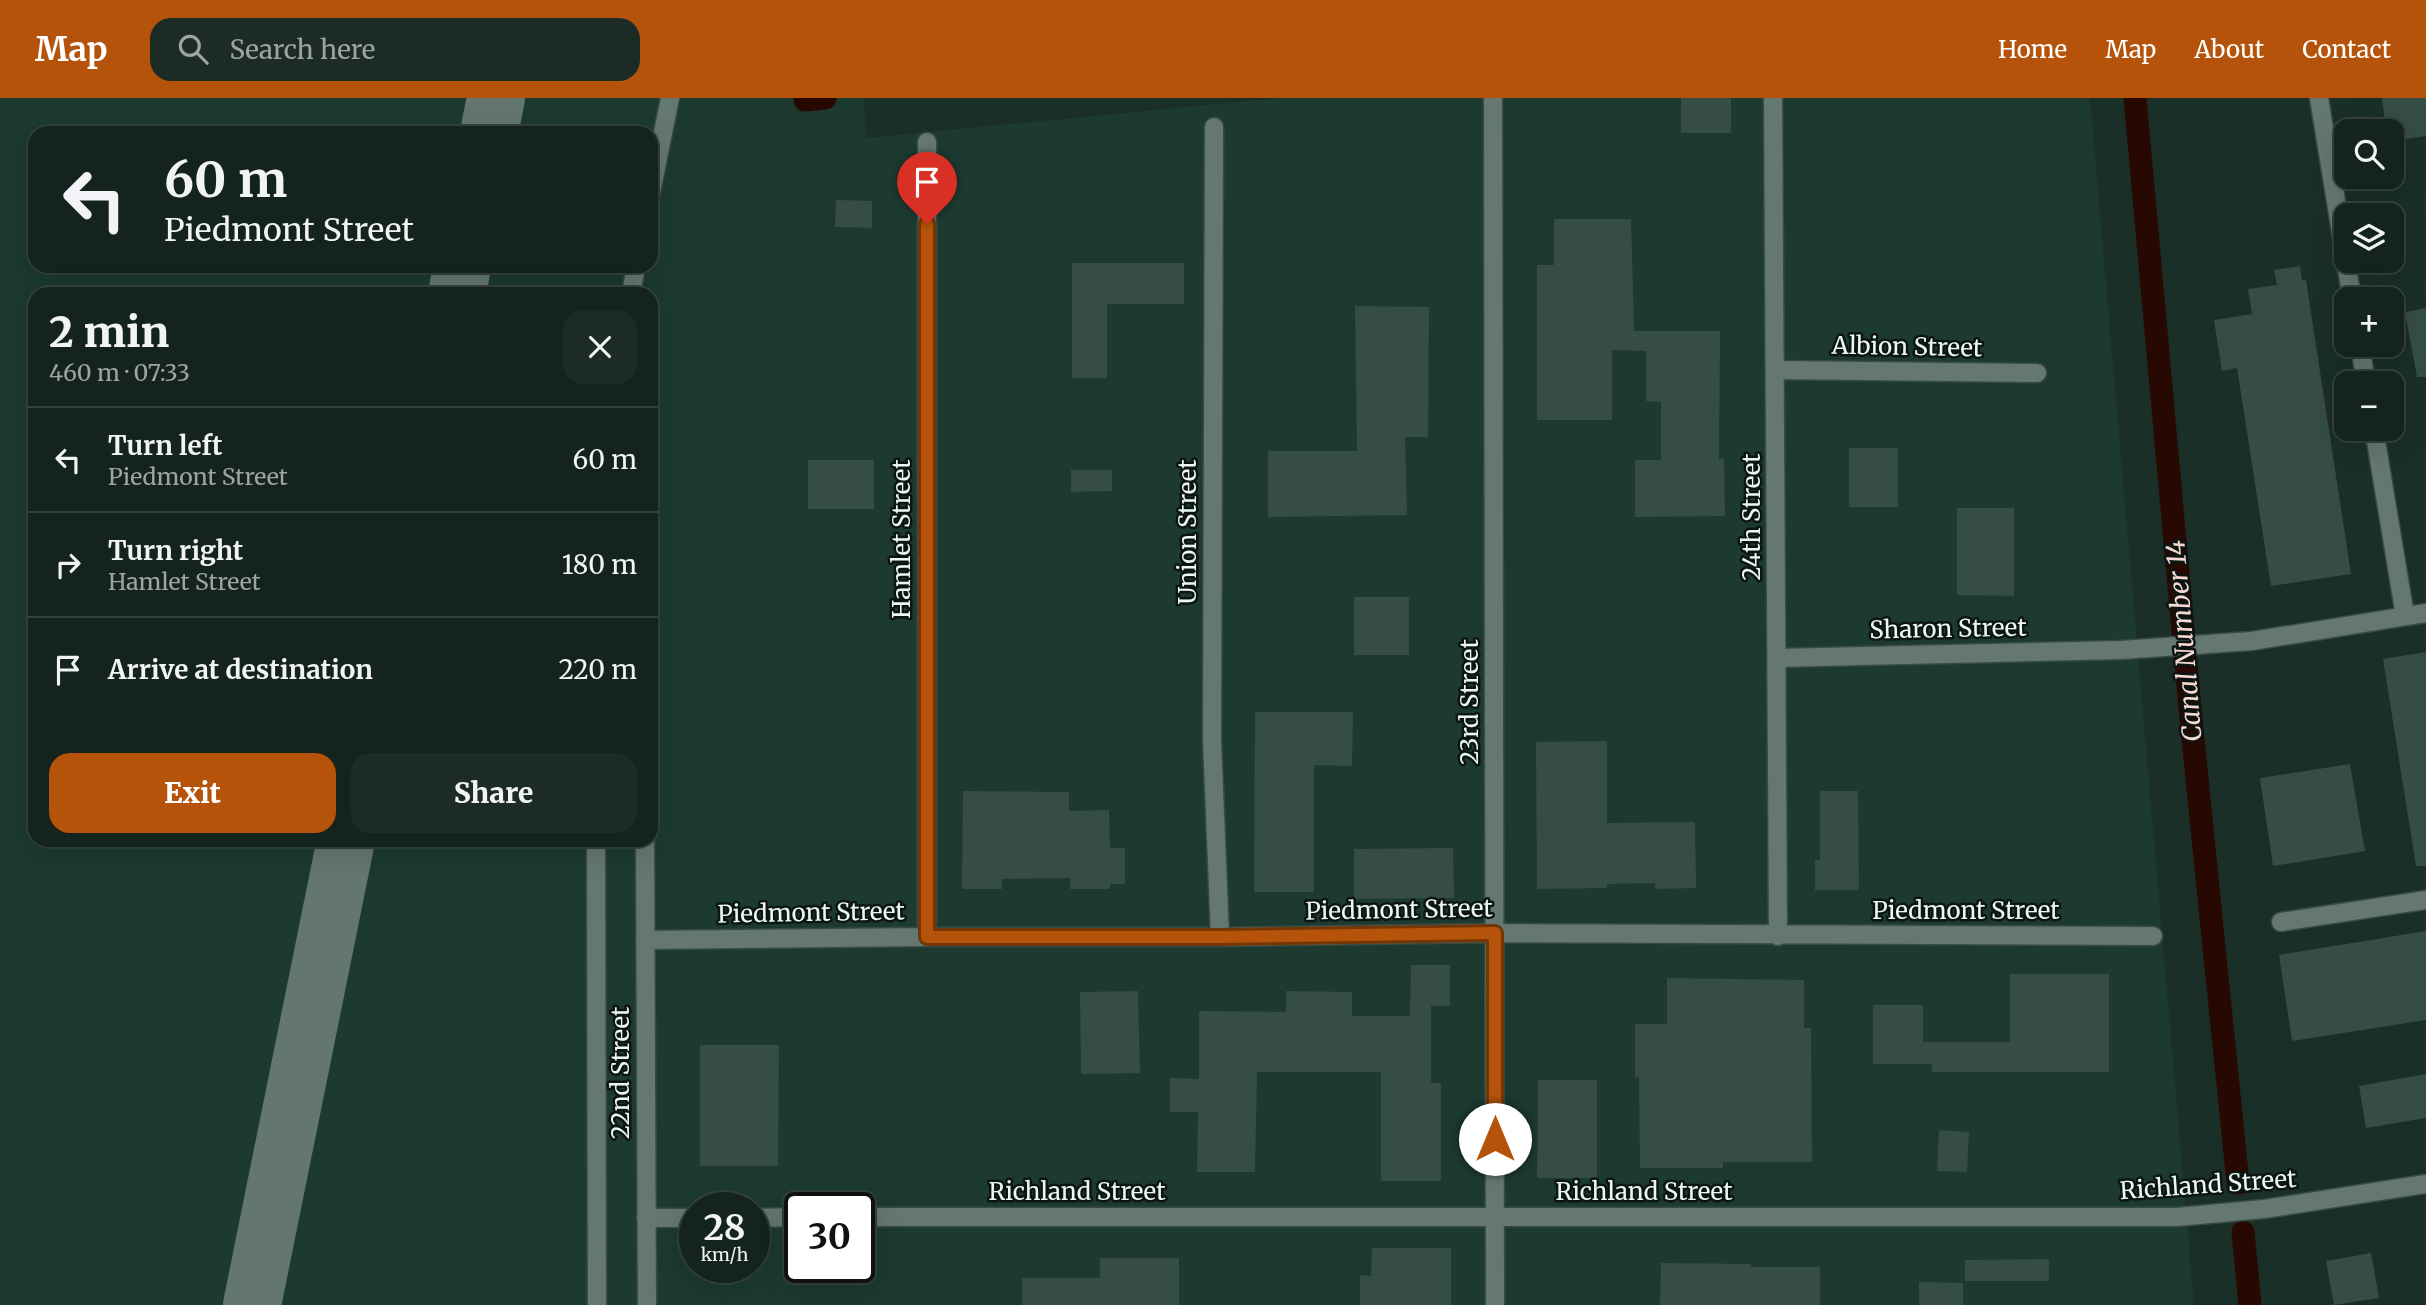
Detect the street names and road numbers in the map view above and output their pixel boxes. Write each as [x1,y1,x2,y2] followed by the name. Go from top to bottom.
[1830,330,1983,363] street label: Albion Street
[1736,453,1767,581] street label: 24th Street
[886,459,917,619] street label: Hamlet Street
[1172,459,1203,605] street label: Union Street
[1869,612,2027,645] street label: Sharon Street
[1454,639,1485,765] street label: 23rd Street
[1305,892,1494,927] street label: Piedmont Street
[717,895,906,930] street label: Piedmont Street
[1872,895,2060,926] street label: Piedmont Street
[605,1006,636,1139] street label: 22nd Street
[2119,1163,2298,1206] street label: Richland Street
[989,1176,1166,1207] street label: Richland Street
[1556,1176,1733,1207] street label: Richland Street

